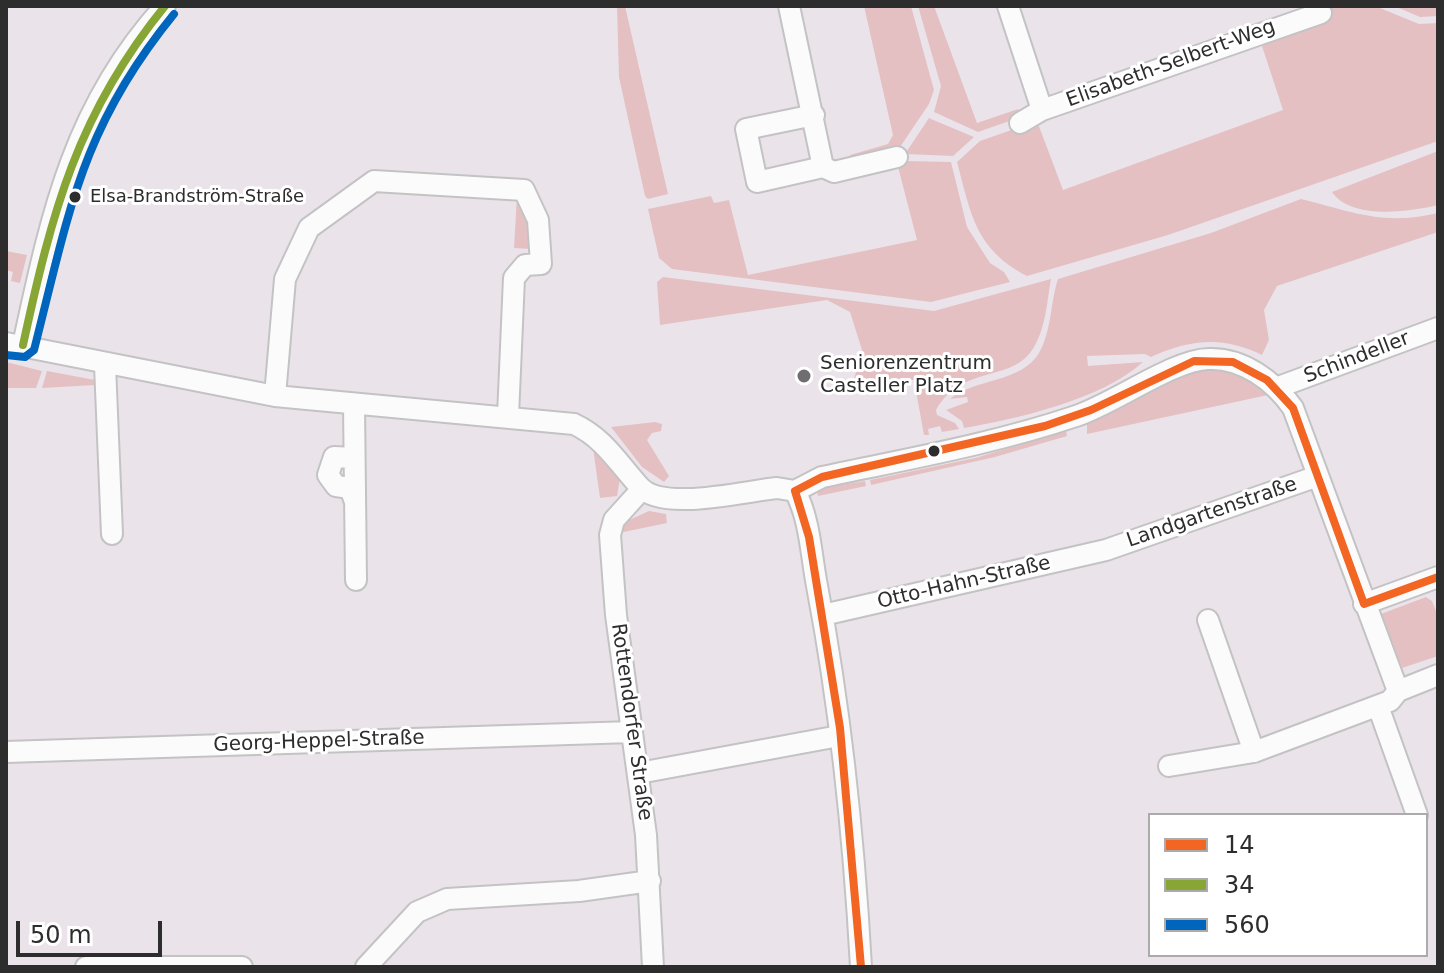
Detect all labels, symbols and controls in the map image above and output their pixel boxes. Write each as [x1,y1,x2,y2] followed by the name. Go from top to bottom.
[1063,15,1279,113] street label: Elisabeth-Selbert-Weg
[90,186,304,208] place label: Elsa-Brandström-Straße
[67,189,83,205] marker: Elsa-Brandström-Straße
[1301,327,1413,389] street label: Schindeller
[820,352,992,399] place label: Seniorenzentrum Casteller Platz
[795,367,813,385] marker: Seniorenzentrum Casteller Platz
[926,443,942,459] unlabelled marker
[1124,473,1300,553] street label: Landgartenstraße
[875,551,1053,615] street label: Otto-Hahn-Straße
[605,622,657,822] street label: Rottendorfer Straße
[213,726,425,758] street label: Georg-Heppel-Straße
[1148,813,1428,957] legend
[1224,831,1255,859] text: 14
[1224,871,1255,899] text: 34
[20,905,166,955] scale bar
[1224,911,1270,939] text: 560
[30,921,92,949] text: 50 m

